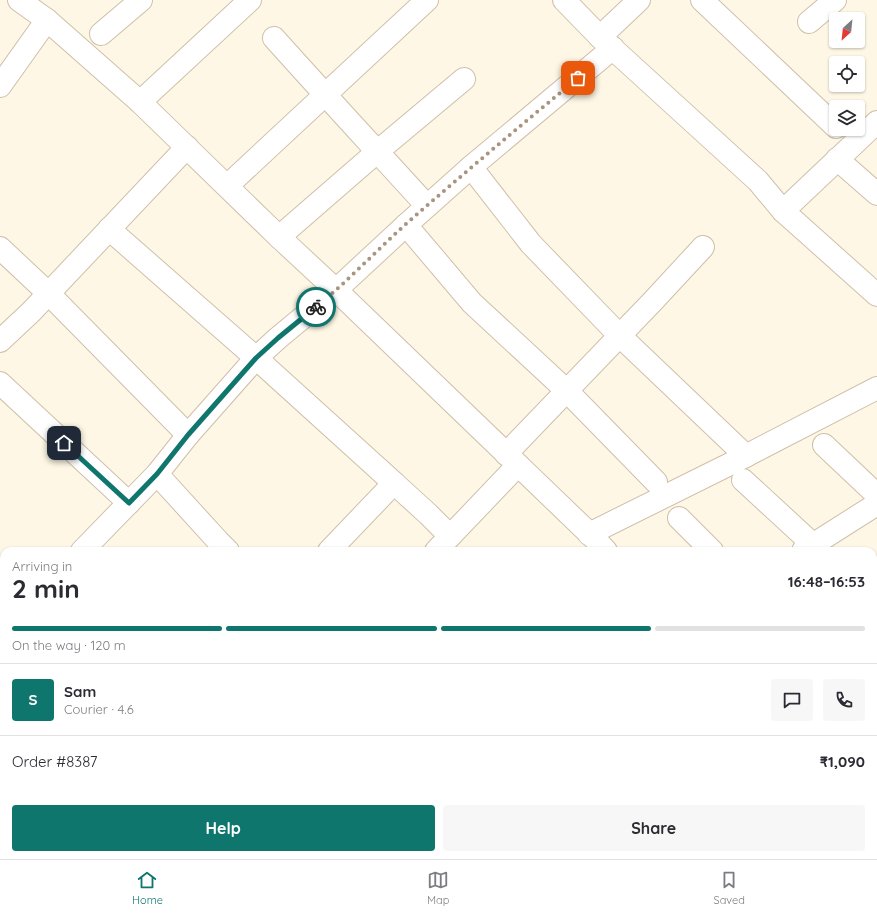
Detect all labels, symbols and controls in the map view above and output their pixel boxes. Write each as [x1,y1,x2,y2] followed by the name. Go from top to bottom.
[829,12,865,48] north arrow
[829,12,865,136] map controls
[829,56,865,92] button: locate
[561,61,595,95] pin
[567,67,589,89] icon: bag
[829,100,865,136] button: layers
[296,287,336,327] courier
[305,296,327,318] icon: bike
[47,426,81,460] pin
[53,432,75,454] icon: home
[12,558,72,574] text: Arriving in
[12,572,80,605] text: 2 min
[788,572,865,591] text: 16:48–16:53
[12,637,126,653] text: On the way · 120 m
[771,679,813,721] button: chat
[823,679,865,721] button: phone
[64,682,96,701] text: Sam
[29,690,37,709] text: S
[64,701,134,717] text: Courier · 4.6
[12,752,98,771] text: Order #8387
[820,752,865,771] text: ₹1,090
[12,805,435,851] button: Help
[443,805,865,851] button: Share
[132,869,163,907] tab: Home
[427,869,449,907] tab: Map
[714,869,745,907] tab: Saved

